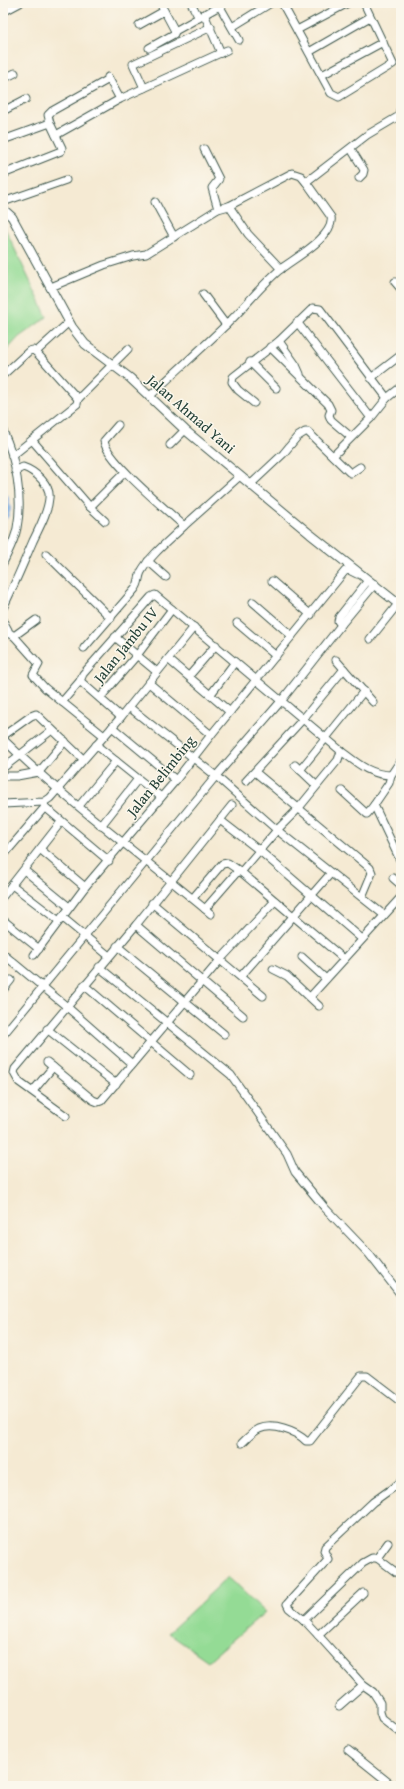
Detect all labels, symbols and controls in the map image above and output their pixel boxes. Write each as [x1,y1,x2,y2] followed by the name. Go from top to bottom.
[141,368,240,458] street label: Jalan Ahmad Yani
[87,602,163,689] street label: Jalan Jambu IV
[120,730,200,822] street label: Jalan Belimbing

